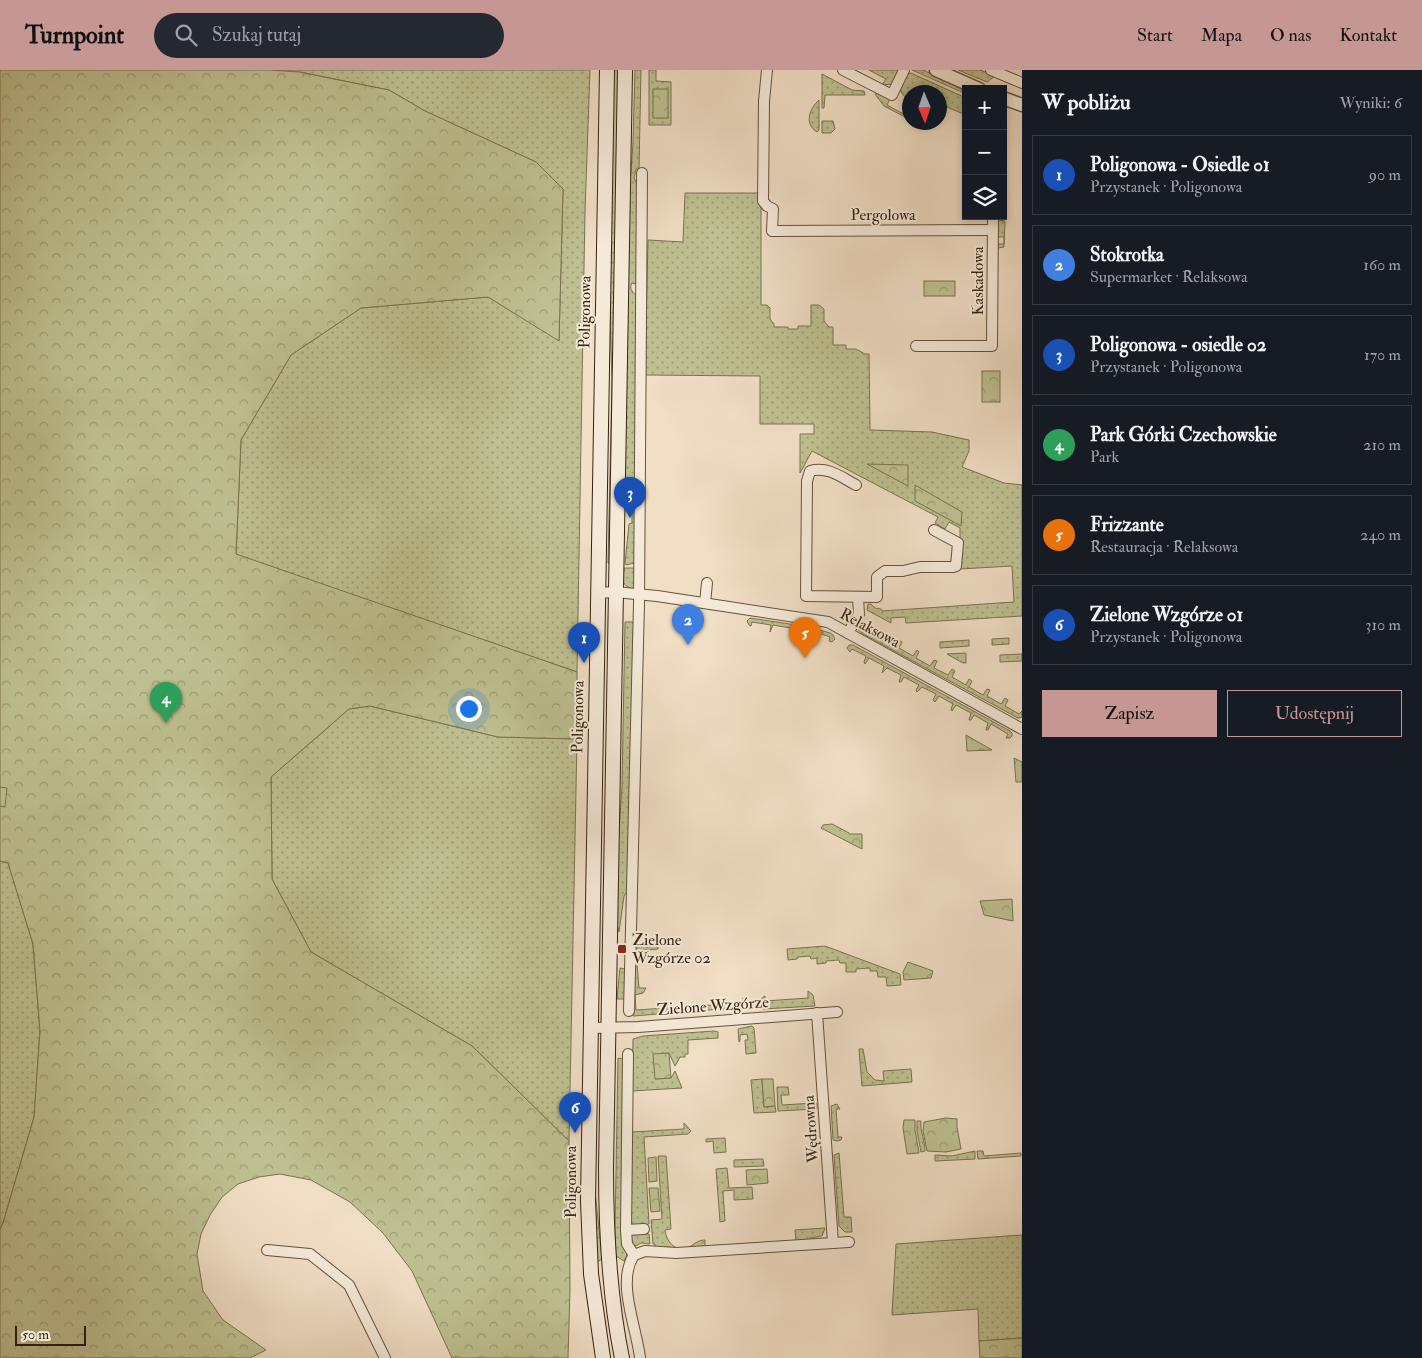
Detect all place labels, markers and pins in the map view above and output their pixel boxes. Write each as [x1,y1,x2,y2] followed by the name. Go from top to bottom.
[614,477,646,518] pin: 3
[672,604,704,645] pin: 2
[789,617,821,658] pin: 5
[568,622,600,663] pin: 1
[150,682,182,723] pin: 4
[631,930,711,968] place label: Zielone Wzgórze 02
[616,943,628,955] marker: Zielone Wzgórze 02
[559,1092,591,1133] pin: 6

